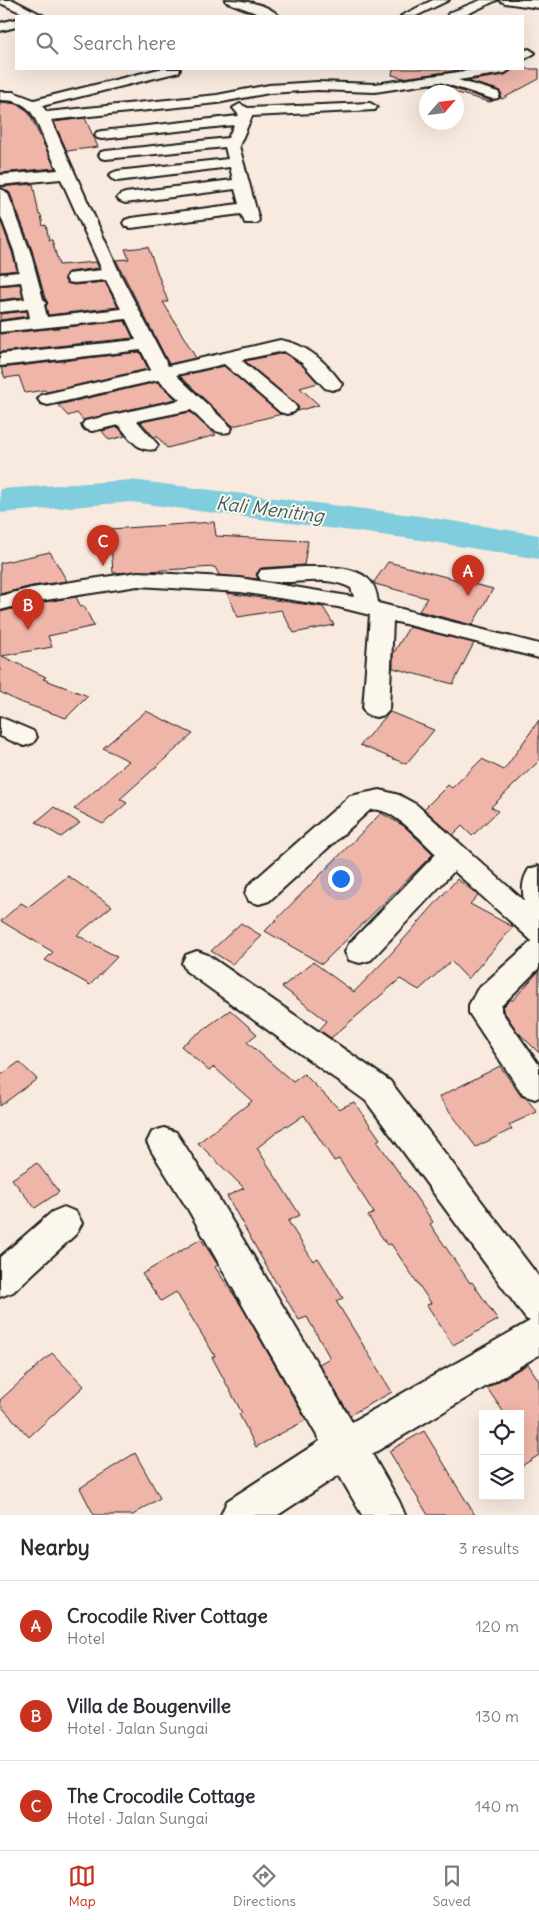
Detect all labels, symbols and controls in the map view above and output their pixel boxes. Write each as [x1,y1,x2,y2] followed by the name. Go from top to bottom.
[15,15,524,70] search box
[33,29,61,57] icon: search
[73,31,176,55] text: Search here
[419,85,464,130] north arrow
[215,490,327,528] water label: Kali Meniting
[87,525,119,566] pin: C
[452,555,484,596] pin: A
[12,589,44,630] pin: B
[328,866,354,892] your location
[479,1410,524,1500] map controls
[479,1410,524,1455] button: locate
[479,1455,524,1500] button: layers
[20,1534,90,1561] text: Nearby
[459,1538,519,1558] text: 3 results
[67,1604,268,1628] text: Crocodile River Cottage
[31,1616,41,1636] text: A
[476,1616,519,1636] text: 120 m
[67,1628,105,1648] text: Hotel
[67,1694,231,1718] text: Villa de Bougenville
[31,1706,41,1726] text: B
[475,1706,519,1726] text: 130 m
[67,1718,208,1738] text: Hotel · Jalan Sungai
[67,1784,255,1808] text: The Crocodile Cottage
[31,1796,41,1816] text: C
[475,1796,519,1816] text: 140 m
[67,1808,208,1828] text: Hotel · Jalan Sungai
[68,1862,96,1910] tab: Map
[233,1862,296,1910] tab: Directions
[432,1862,471,1910] tab: Saved

